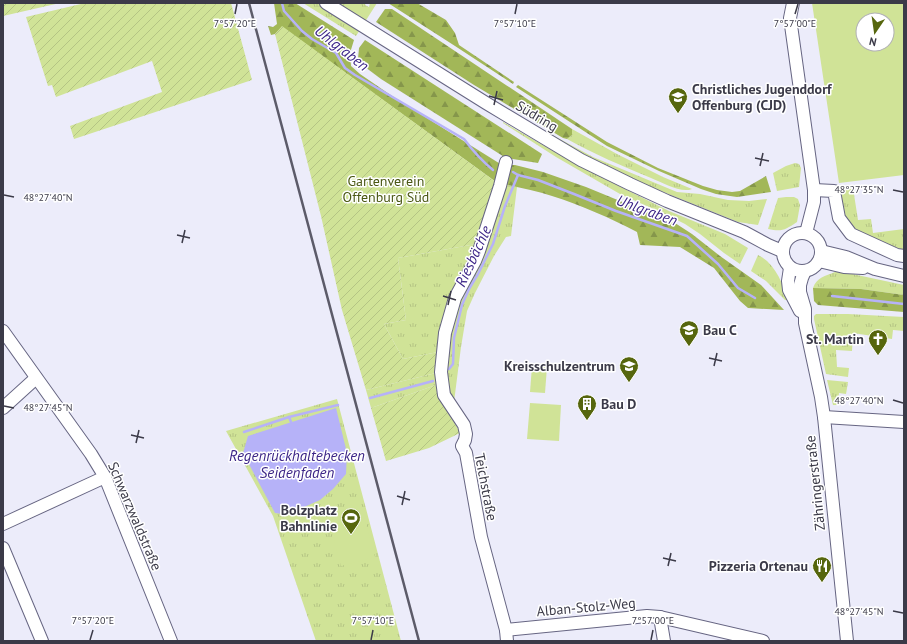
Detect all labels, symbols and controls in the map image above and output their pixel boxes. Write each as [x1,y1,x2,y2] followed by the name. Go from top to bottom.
[855,12,895,52] north arrow
[214,17,256,30] text: 7°57'20"E
[494,17,536,30] text: 7°57'10"E
[774,17,816,30] text: 7°57'00"E
[311,21,373,75] water label: Uhlgraben
[868,34,878,49] text: N
[692,80,833,114] place label: Christliches Jugenddorf Offenburg (CJD)
[667,86,689,114] school or university icon: Christliches Jugenddorf Offenburg (CJD)
[513,96,561,136] street label: Südring
[343,172,429,206] park label: Gartenverein Offenburg Süd
[834,183,884,196] text: 48°27'35"N
[614,190,680,230] water label: Uhlgraben
[23,191,73,204] text: 48°27'40"N
[451,222,495,290] water label: Riesbächle
[678,319,700,347] school or university icon: Bau C
[703,321,737,339] place label: Bau C
[867,328,889,356] church icon: St. Martin
[806,330,864,348] place label: St. Martin
[618,355,640,383] school or university icon: Kreisschulzentrum
[504,357,615,375] place label: Kreisschulzentrum
[576,393,598,421] building icon: Bau D
[834,394,884,407] text: 48°27'40"N
[601,395,636,413] place label: Bau D
[23,401,73,414] text: 48°27'45"N
[801,435,829,531] street label: Zähringerstraße
[229,446,365,482] water label: Regenrückhaltebecken Seidenfaden
[471,452,501,522] street label: Teichstraße
[104,459,166,573] street label: Schwarzwaldstraße
[280,501,337,535] place label: Bolzplatz Bahnlinie
[340,507,362,535] sports icon: Bolzplatz Bahnlinie
[811,555,833,583] restaurant icon: Pizzeria Ortenau
[709,557,808,575] place label: Pizzeria Ortenau
[536,594,636,620] street label: Alban-Stolz-Weg
[834,605,884,618] text: 48°27'45"N
[72,614,114,627] text: 7°57'20"E
[352,614,394,627] text: 7°57'10"E
[632,614,674,627] text: 7°57'00"E

